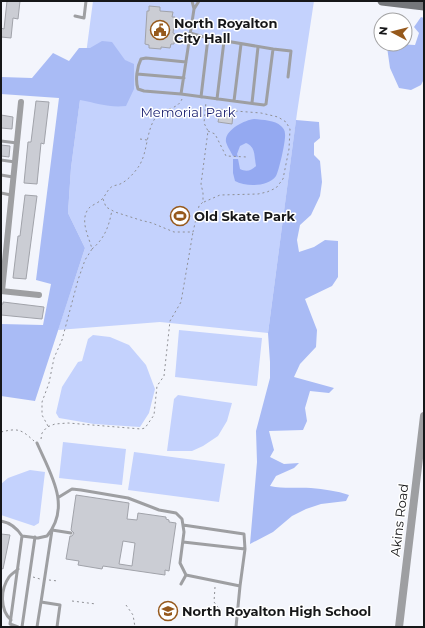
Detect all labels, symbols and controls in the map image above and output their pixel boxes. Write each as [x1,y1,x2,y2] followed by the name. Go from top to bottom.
[373,12,413,52] north arrow
[174,15,277,46] place label: North Royalton City Hall
[149,19,171,41] public building icon: North Royalton City Hall
[376,26,391,36] text: N
[140,104,236,120] park label: Memorial Park
[169,205,191,227] sports icon: Old Skate Park
[194,208,295,224] place label: Old Skate Park
[387,483,411,557] street label: Akins Road
[157,600,179,622] school or university icon: North Royalton High School
[182,603,371,619] place label: North Royalton High School

